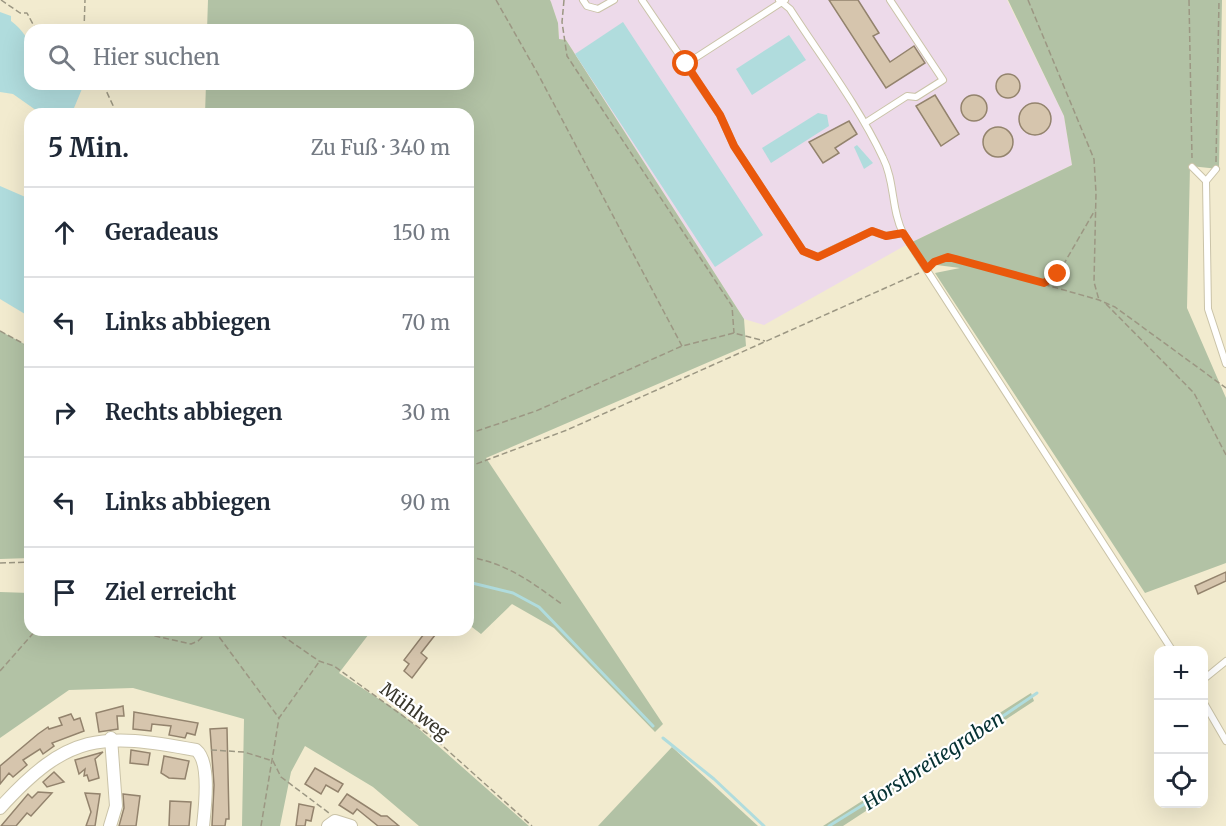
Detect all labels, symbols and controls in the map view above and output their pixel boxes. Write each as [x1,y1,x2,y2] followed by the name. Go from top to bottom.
[24,24,474,90] search box
[45,41,78,74] icon: search
[93,43,220,71] text: Hier suchen
[672,50,698,76] route start
[48,131,129,164] text: 5 Min.
[311,135,450,160] text: Zu Fuß · 340 m
[48,216,81,249] icon: ahead
[105,218,219,246] text: Geradeaus
[393,220,450,245] text: 150 m
[1044,260,1070,286] route end
[48,306,81,339] icon: left
[105,308,271,336] text: Links abbiegen
[402,310,450,335] text: 70 m
[48,396,81,429] icon: right
[105,398,282,426] text: Rechts abbiegen
[401,400,450,425] text: 30 m
[48,486,81,519] icon: left
[105,488,271,516] text: Links abbiegen
[400,490,450,515] text: 90 m
[48,576,81,609] icon: arrive
[105,578,236,606] text: Ziel erreicht
[1154,646,1208,808] map controls
[1154,646,1208,700] button: +
[376,677,454,745] street label: Mühlweg
[1154,700,1208,754] button: −
[857,705,1008,815] water label: Horstbreitegraben
[1154,754,1208,808] button: locate

